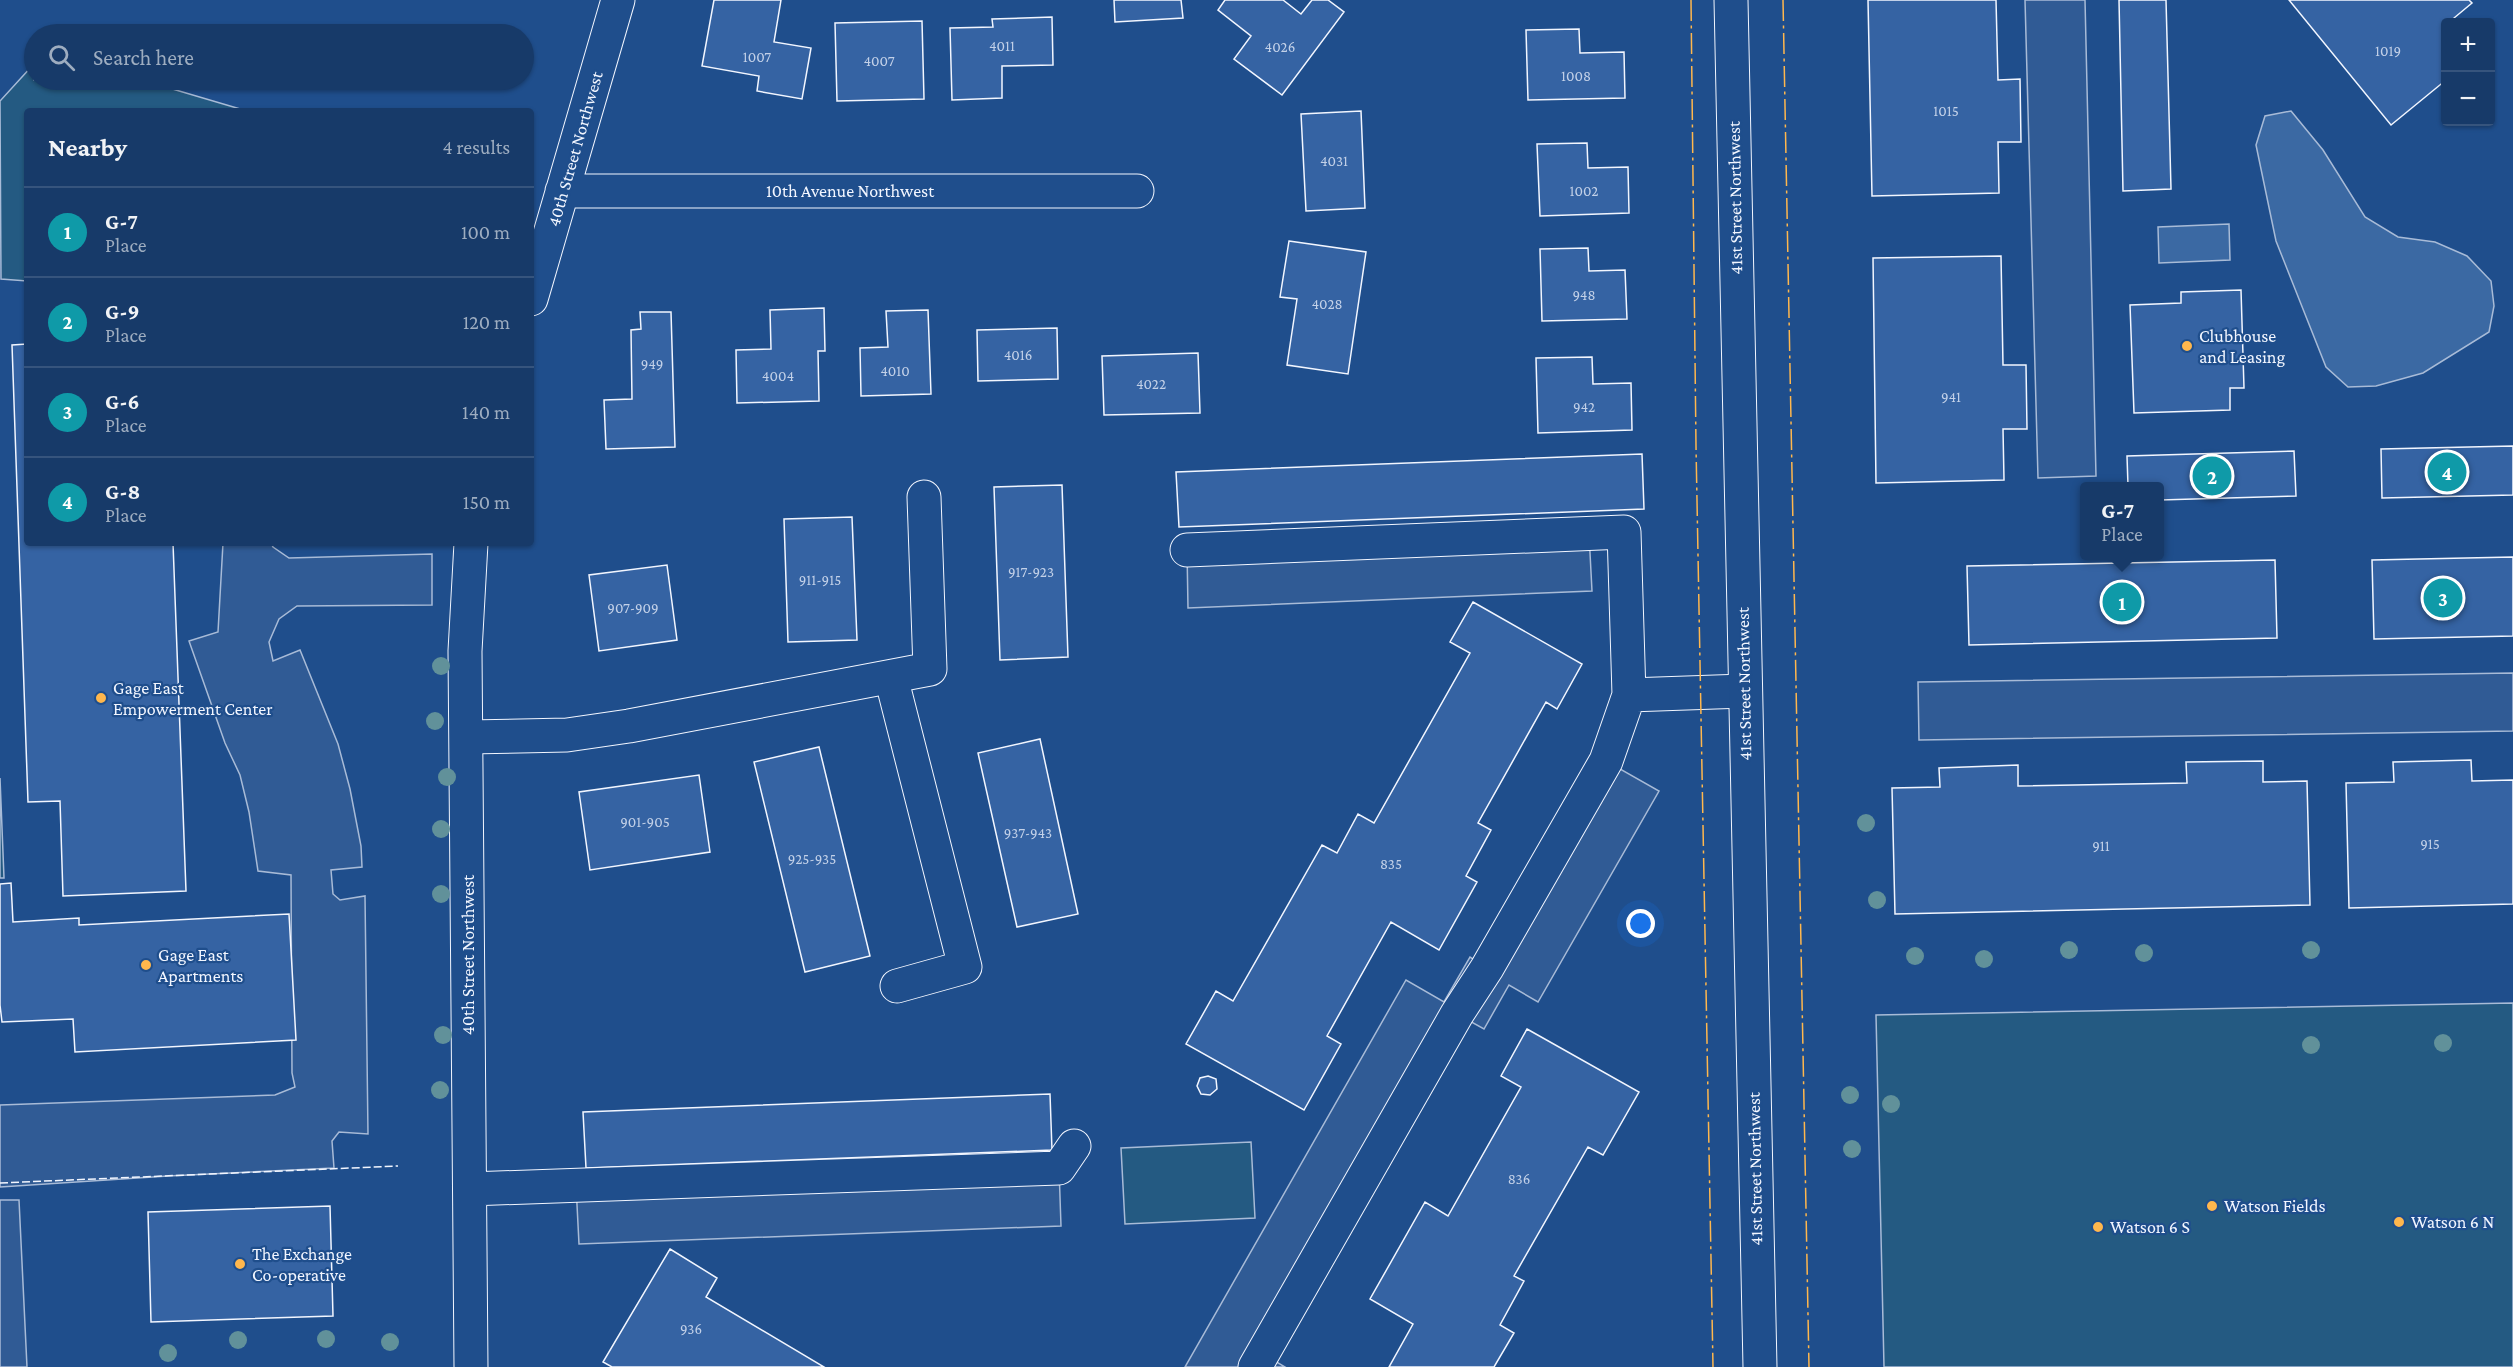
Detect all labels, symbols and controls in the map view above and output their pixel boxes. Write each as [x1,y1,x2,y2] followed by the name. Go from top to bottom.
[2441,18,2495,126] map controls
[2441,18,2495,72] button: +
[24,24,534,90] search box
[989,38,1015,54] house number: 4011
[1265,39,1295,55] house number: 4026
[45,41,78,74] icon: search
[2375,43,2401,59] house number: 1019
[93,45,194,70] text: Search here
[743,49,771,65] house number: 1007
[863,53,895,69] house number: 4007
[543,68,607,229] street label: 40th Street Northwest
[1561,68,1591,84] house number: 1008
[2441,72,2495,126] button: −
[1933,103,1959,119] house number: 1015
[1724,120,1746,275] street label: 41st Street Northwest
[48,133,127,162] text: Nearby
[443,136,510,158] text: 4 results
[1320,153,1348,169] house number: 4031
[766,181,935,201] street label: 10th Avenue Northwest
[1570,183,1598,199] house number: 1002
[105,209,138,234] text: G-7
[64,221,71,243] text: 1
[461,221,510,243] text: 100 m
[105,234,147,256] text: Place
[1572,287,1596,303] house number: 948
[1311,296,1343,312] house number: 4028
[105,299,140,324] text: G-9
[62,311,73,333] text: 2
[463,311,510,333] text: 120 m
[105,324,147,346] text: Place
[2199,326,2286,367] place label: Clubhouse and Leasing
[2180,339,2194,353] marker: Clubhouse and Leasing
[1004,347,1032,363] house number: 4016
[641,356,663,372] house number: 949
[880,363,910,379] house number: 4010
[762,368,794,384] house number: 4004
[1136,376,1166,392] house number: 4022
[105,389,140,414] text: G-6
[1941,389,1961,405] house number: 941
[1573,399,1595,415] house number: 942
[63,401,72,423] text: 3
[462,401,510,423] text: 140 m
[105,414,147,436] text: Place
[2428,450,2466,494] pin: 4
[2192,454,2232,498] pin: 2
[105,479,140,504] text: G-8
[2080,482,2164,560] popup
[62,491,73,513] text: 4
[463,491,510,513] text: 150 m
[2101,498,2134,523] text: G-7
[105,504,147,526] text: Place
[2101,523,2143,545] text: Place
[1008,564,1054,580] house number: 917-923
[799,572,841,588] house number: 911-915
[2424,576,2462,620] pin: 3
[2102,580,2142,624] pin: 1
[607,600,659,616] house number: 907-909
[1733,606,1755,761] street label: 41st Street Northwest
[113,678,273,719] place label: Gage East Empowerment Center
[94,691,108,705] marker: Gage East Empowerment Center
[620,814,670,830] house number: 901-905
[1004,825,1052,841] house number: 937-943
[2420,836,2440,852] house number: 915
[2092,838,2110,854] house number: 911
[788,851,836,867] house number: 925-935
[1380,856,1402,872] house number: 835
[458,874,478,1035] street label: 40th Street Northwest
[1626,909,1655,938] your location
[158,945,243,986] place label: Gage East Apartments
[139,958,153,972] marker: Gage East Apartments
[1744,1091,1766,1246] street label: 41st Street Northwest
[1508,1171,1530,1187] house number: 836
[2224,1196,2326,1216] place label: Watson Fields
[2205,1199,2219,1213] marker: Watson Fields
[2411,1212,2494,1232] place label: Watson 6 N
[2392,1215,2406,1229] marker: Watson 6 N
[2110,1217,2190,1237] place label: Watson 6 S
[2091,1220,2105,1234] marker: Watson 6 S
[252,1244,352,1285] place label: The Exchange Co-operative
[233,1257,247,1271] marker: The Exchange Co-operative
[680,1321,702,1337] house number: 936

